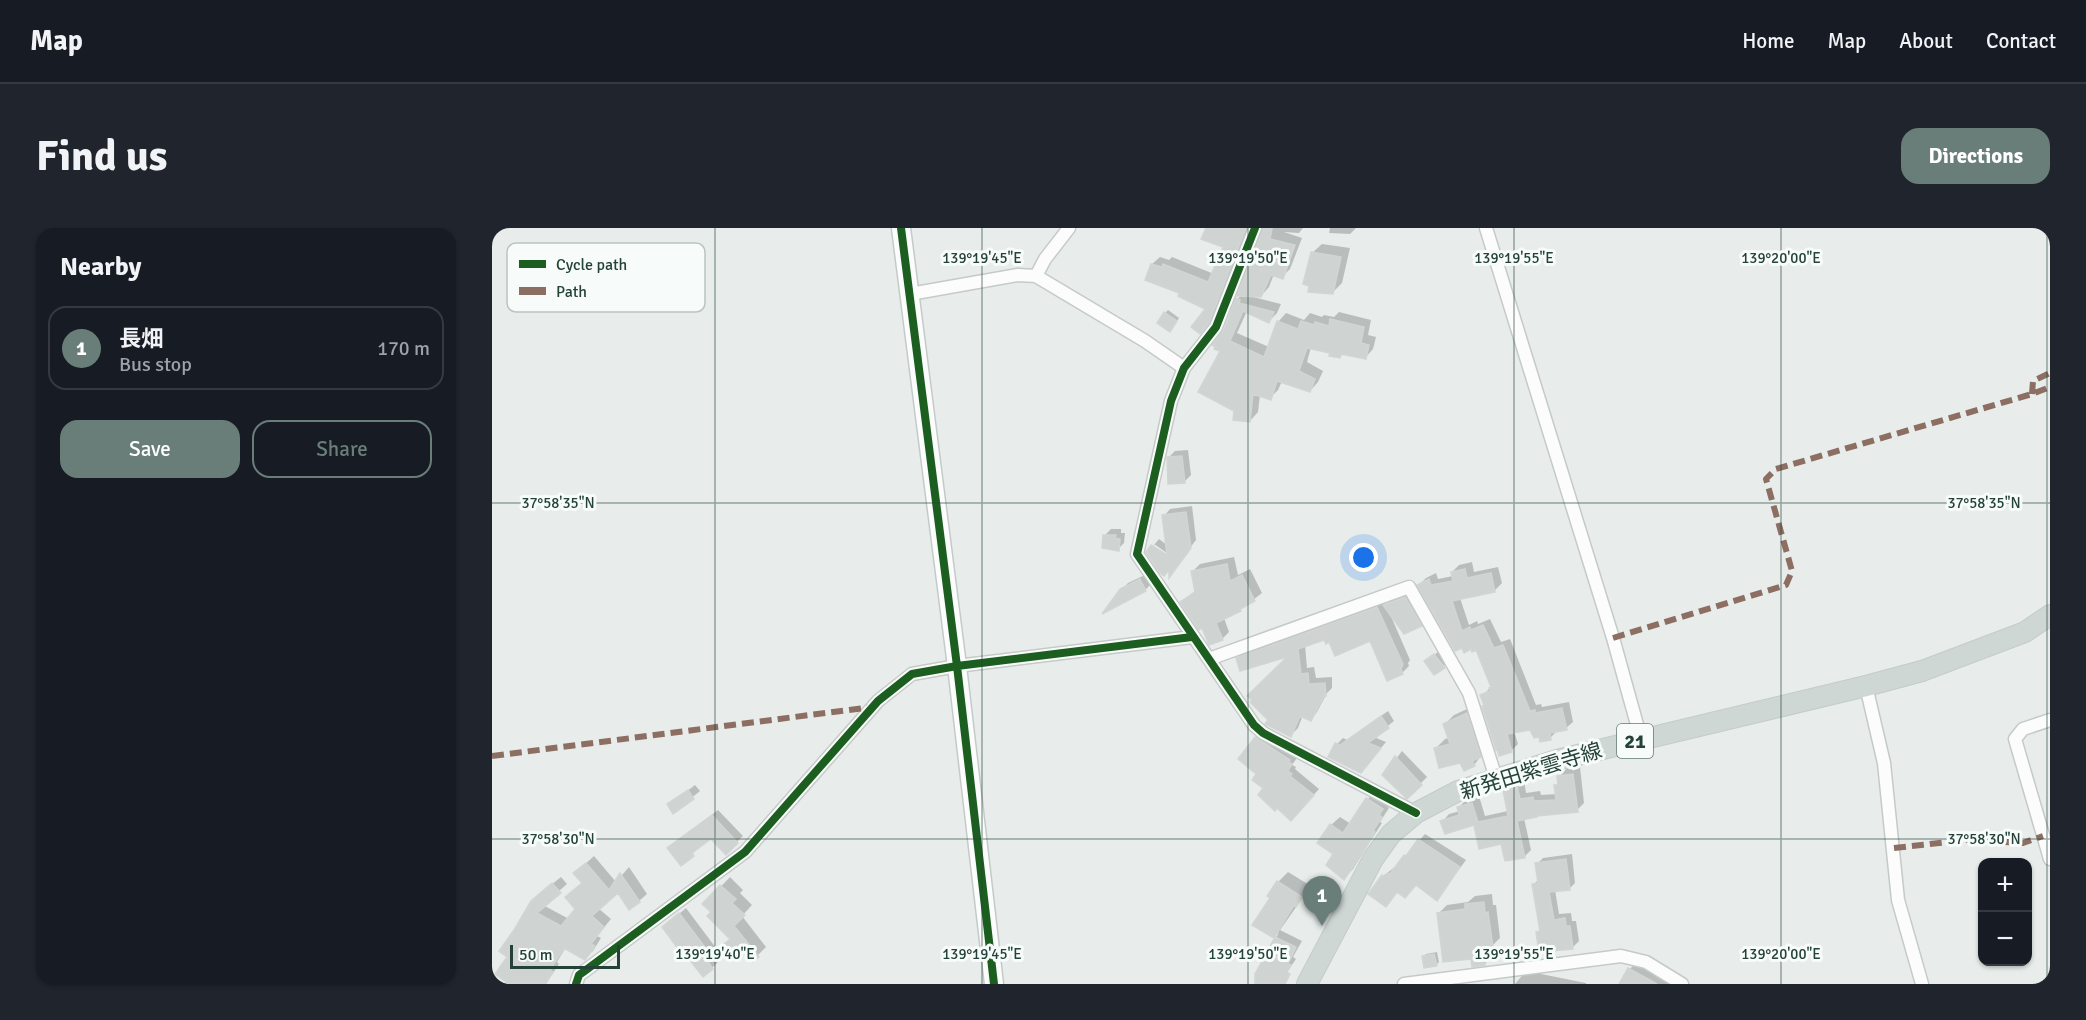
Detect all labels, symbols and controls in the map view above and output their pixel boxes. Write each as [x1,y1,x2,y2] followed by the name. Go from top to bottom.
[30,24,83,58] text: Map
[1742,28,1795,54] text: Home
[1828,28,1866,54] text: Map
[1899,28,1953,54] text: About
[1986,28,2056,54] text: Contact
[1901,128,2050,184] button: Directions
[36,131,167,182] text: Find us
[507,243,705,312] legend
[942,249,1022,267] text: 139°19'45"E
[1208,249,1288,267] text: 139°19'50"E
[1474,249,1554,267] text: 139°19'55"E
[1741,249,1821,267] text: 139°20'00"E
[60,251,141,283] text: Nearby
[556,255,627,275] text: Cycle path
[556,282,587,302] text: Path
[119,325,163,352] text: 長畑
[76,336,87,361] text: 1
[377,336,430,361] text: 170 m
[119,352,192,377] text: Bus stop
[60,420,240,478] button: Save
[252,420,432,478] button: Share
[521,494,595,512] text: 37°58'35"N
[1947,494,2021,512] text: 37°58'35"N
[1349,543,1378,572] your location
[1617,724,1653,758] road number: 21
[1457,737,1605,805] street label: 新発田紫雲寺線
[521,830,595,848] text: 37°58'30"N
[1947,830,2021,848] text: 37°58'30"N
[1978,858,2032,966] map controls
[1978,858,2032,912] button: +
[1302,876,1342,926] pin: 1
[1978,912,2032,966] button: −
[510,942,620,970] scale bar
[519,945,553,965] text: 50 m
[675,945,755,963] text: 139°19'40"E
[942,945,1022,963] text: 139°19'45"E
[1208,945,1288,963] text: 139°19'50"E
[1474,945,1554,963] text: 139°19'55"E
[1741,945,1821,963] text: 139°20'00"E

